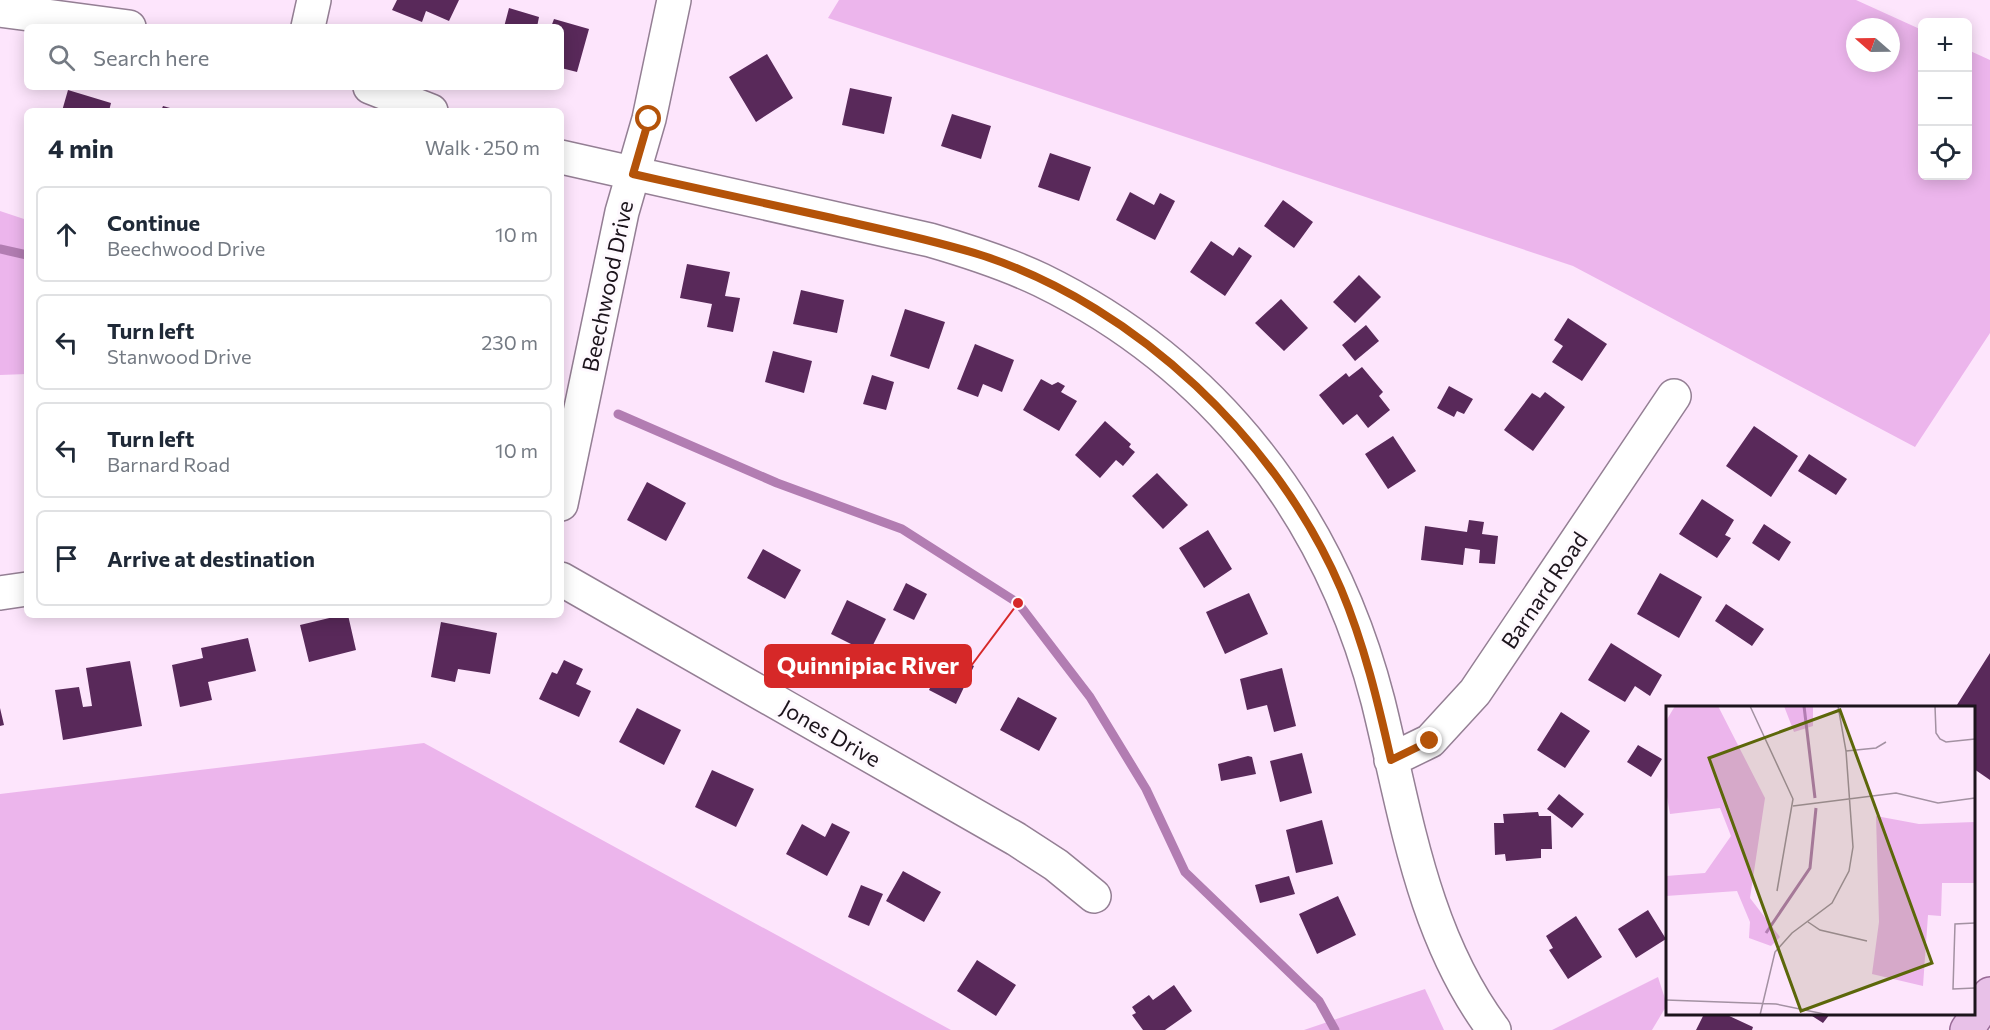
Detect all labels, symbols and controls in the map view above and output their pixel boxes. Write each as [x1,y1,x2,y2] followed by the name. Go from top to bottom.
[1846,18,1900,72] north arrow
[1918,18,1972,180] map controls
[1918,18,1972,72] button: +
[24,24,564,90] search box
[45,41,78,74] icon: search
[93,44,209,71] text: Search here
[1918,72,1972,126] button: −
[635,105,661,131] route start
[1918,126,1972,180] button: locate
[48,132,114,163] text: 4 min
[425,135,540,159] text: Walk · 250 m
[576,198,638,374] street label: Beechwood Drive
[107,209,200,236] text: Continue
[50,218,83,251] icon: ahead
[495,222,538,246] text: 10 m
[107,236,265,260] text: Beechwood Drive
[107,317,194,344] text: Turn left
[50,326,83,359] icon: left
[481,330,538,354] text: 230 m
[107,344,252,368] text: Stanwood Drive
[107,425,194,452] text: Turn left
[50,434,83,467] icon: left
[495,438,538,462] text: 10 m
[107,452,230,476] text: Barnard Road
[1495,526,1593,654] street label: Barnard Road
[50,542,83,575] icon: arrive
[107,545,315,572] text: Arrive at destination
[765,645,971,687] callout: Quinnipiac River
[777,650,959,679] text: Quinnipiac River
[776,694,886,772] street label: Jones Drive
[1666,706,1975,1015] inset map
[1416,727,1442,753] route end

